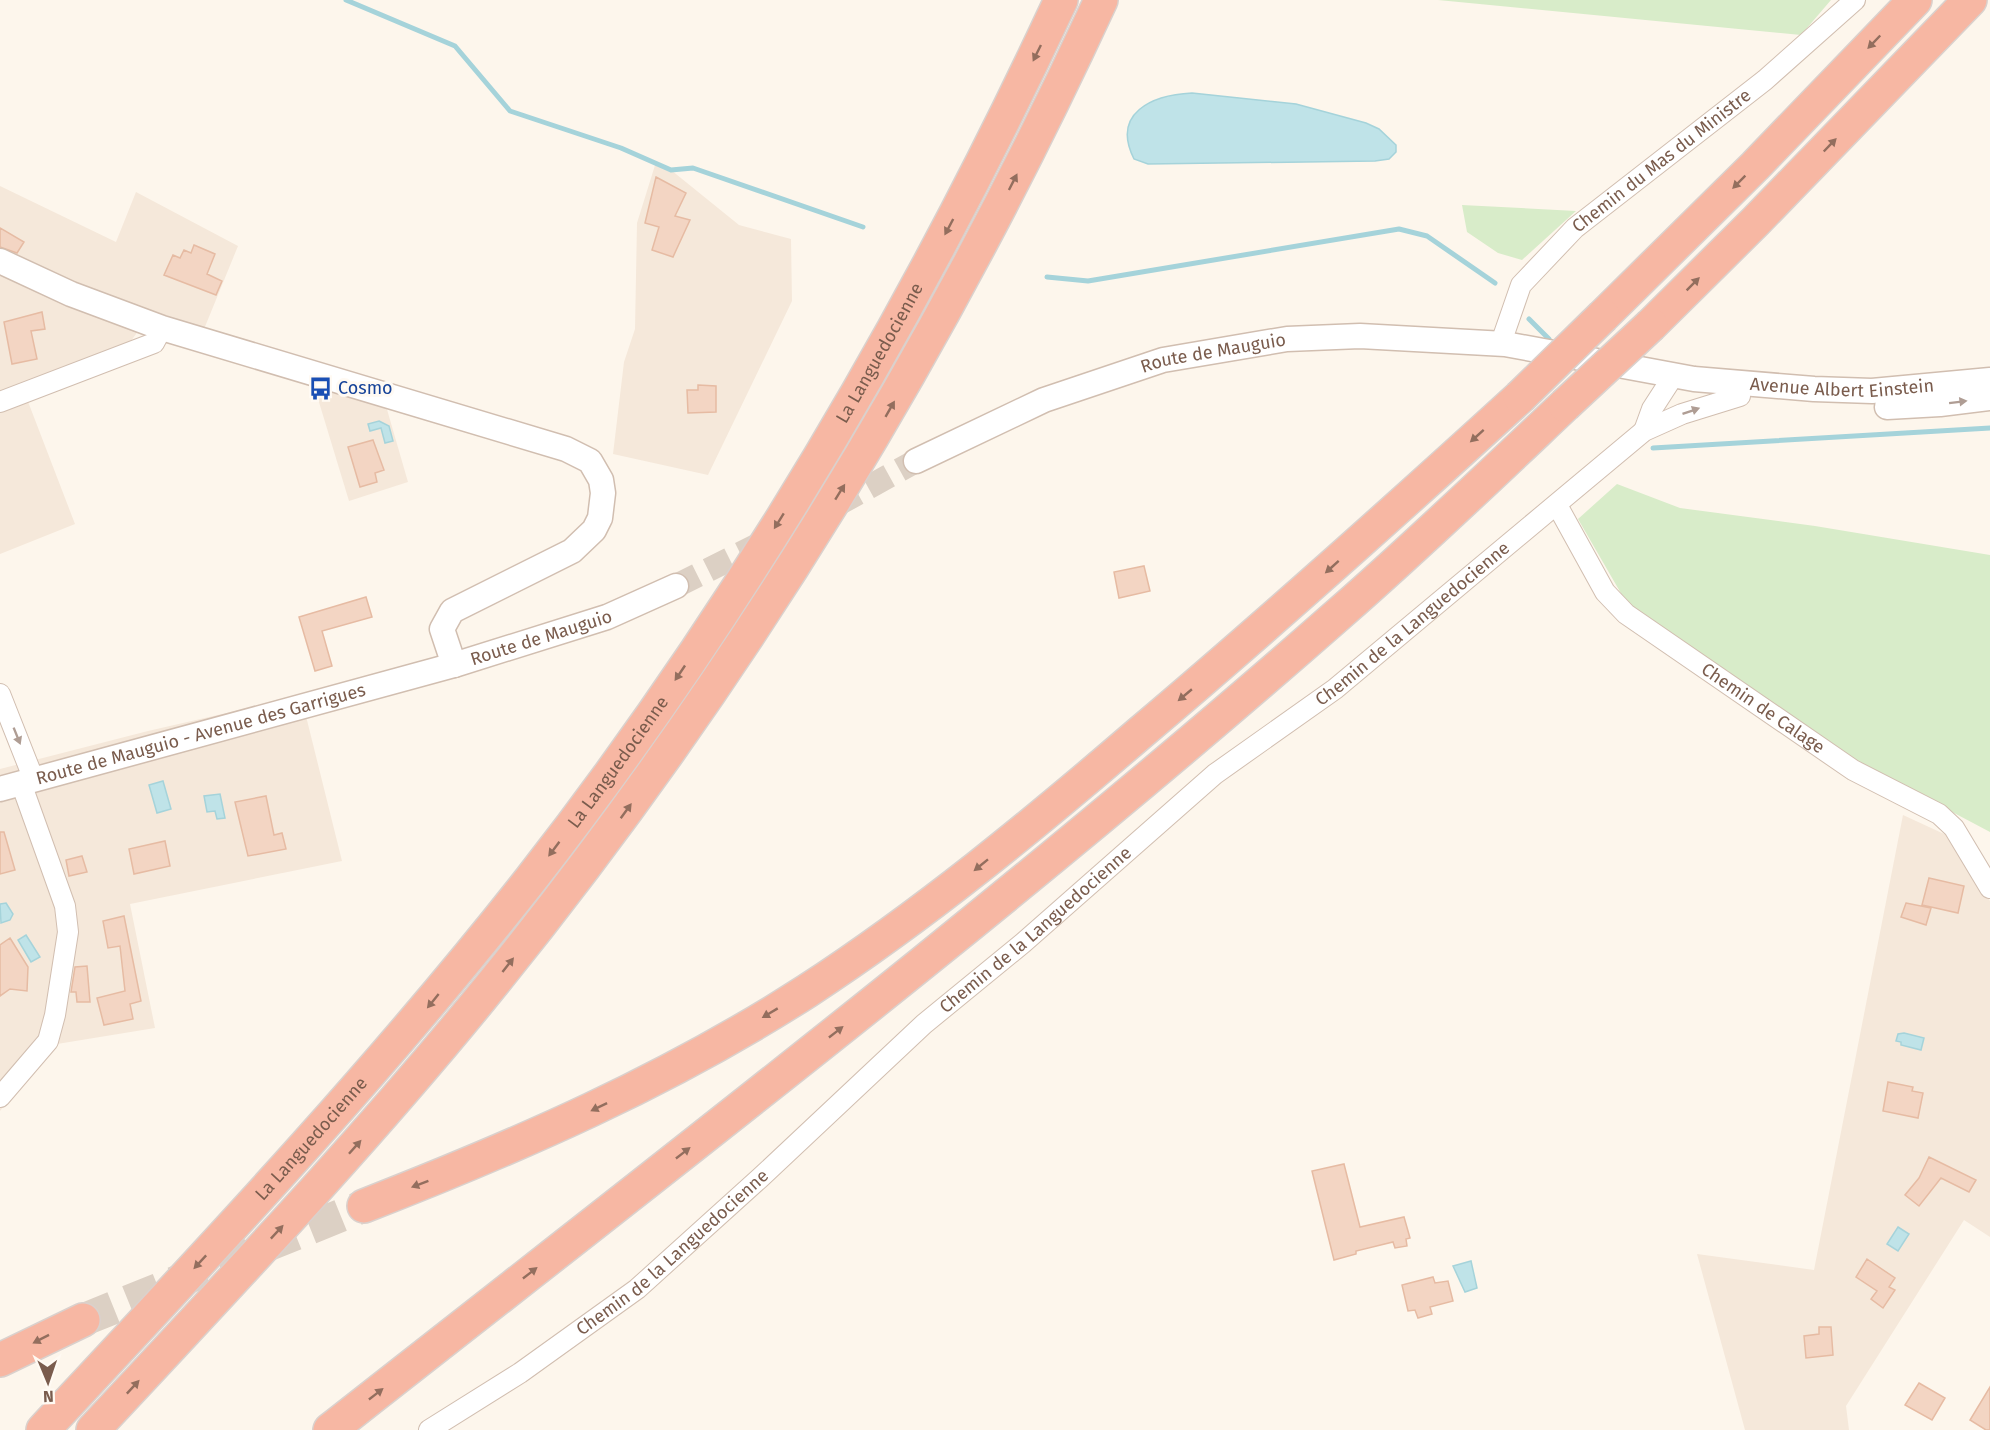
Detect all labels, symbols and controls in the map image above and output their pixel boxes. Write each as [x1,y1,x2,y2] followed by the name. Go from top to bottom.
[1868,35,1882,49] one-way arrow
[1032,44,1041,61] one-way arrow
[1568,84,1755,237] street label: Chemin du Mas du Ministre
[1823,138,1837,153] one-way arrow
[1008,174,1018,191] one-way arrow
[1732,175,1746,189] one-way arrow
[944,219,954,236] one-way arrow
[1685,277,1699,291] one-way arrow
[831,279,928,427] street label: La Languedocienne
[1138,328,1287,378] street label: Route de Mauguio
[1749,373,1935,402] street label: Avenue Albert Einstein
[307,375,333,401] bus stop icon: Cosmo
[338,377,393,399] place label: Cosmo
[1949,397,1968,407] one-way arrow
[884,401,895,417] one-way arrow
[1682,405,1700,415] one-way arrow
[1469,429,1484,443] one-way arrow
[834,484,845,500] one-way arrow
[774,512,785,529] one-way arrow
[1311,537,1514,710] street label: Chemin de la Languedocienne
[1325,560,1340,573] one-way arrow
[468,605,615,670] street label: Route de Mauguio
[1697,658,1829,758] street label: Chemin de Calage
[674,665,685,681] one-way arrow
[33,679,368,790] street label: Route de Mauguio - Avenue des Garrigues
[1178,688,1193,701] one-way arrow
[563,692,673,833] street label: La Languedocienne
[13,728,23,746] one-way arrow
[620,803,632,819] one-way arrow
[548,841,560,856] one-way arrow
[935,842,1136,1018] street label: Chemin de la Languedocienne
[974,859,989,871] one-way arrow
[501,958,513,973] one-way arrow
[426,993,439,1009] one-way arrow
[761,1008,778,1018] one-way arrow
[828,1025,844,1038] one-way arrow
[250,1073,372,1205] street label: La Languedocienne
[591,1102,608,1112] one-way arrow
[348,1140,361,1155] one-way arrow
[675,1146,691,1159] one-way arrow
[572,1165,773,1340] street label: Chemin de la Languedocienne
[411,1179,429,1189] one-way arrow
[270,1225,283,1240] one-way arrow
[193,1254,207,1269] one-way arrow
[522,1268,537,1280] one-way arrow
[33,1335,50,1344] one-way arrow
[18,1352,78,1412] north arrow
[126,1380,139,1395] one-way arrow
[43,1387,54,1406] text: N
[369,1388,384,1400] one-way arrow

